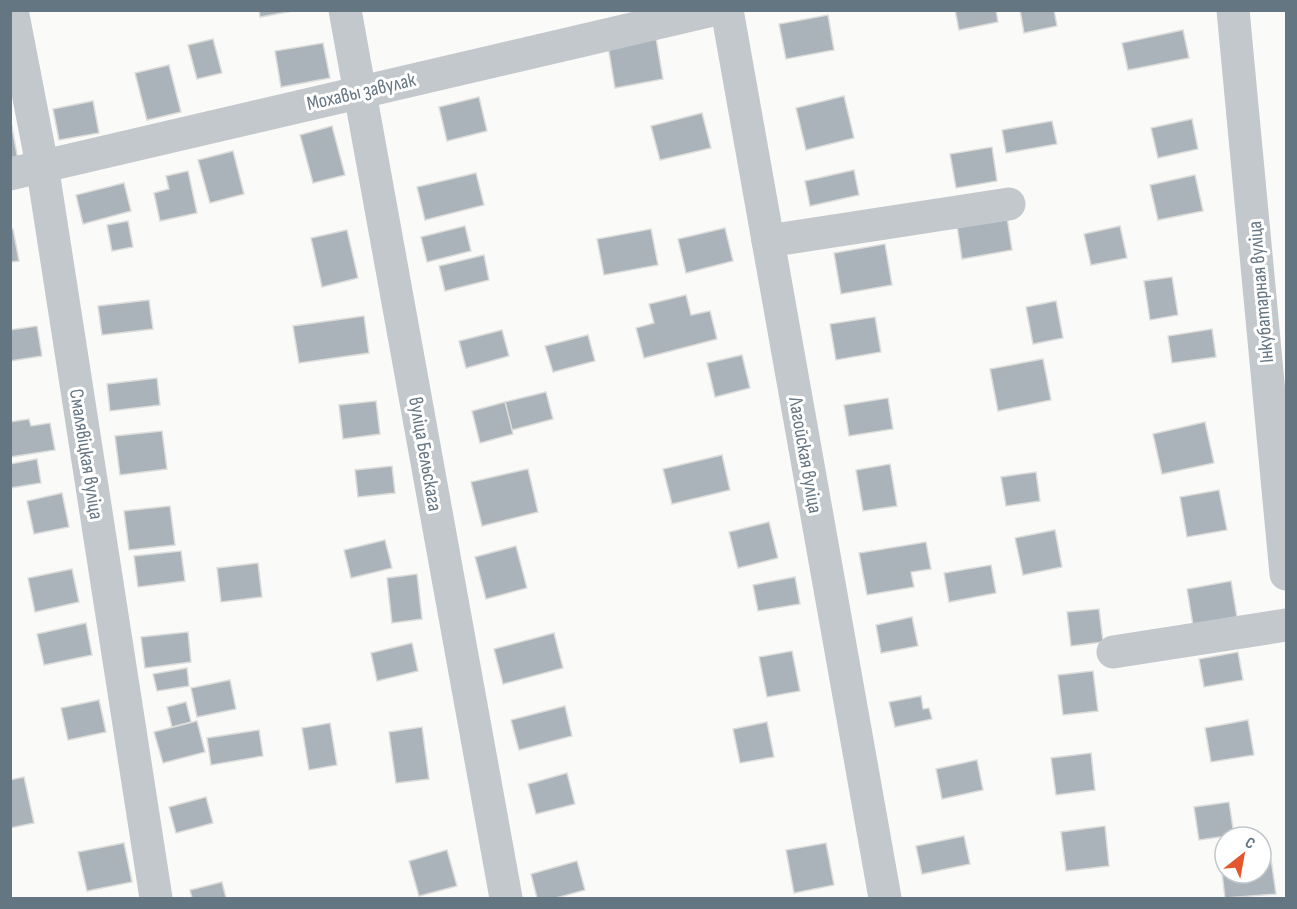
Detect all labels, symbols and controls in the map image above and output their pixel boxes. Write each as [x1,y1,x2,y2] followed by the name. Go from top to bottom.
[304,68,419,116] street label: Мохавы завулак
[1243,220,1279,364] street label: Інкубатарная вуліца
[64,387,108,521] street label: Смалявіцкая вуліца
[783,394,827,515] street label: Лагойская вуліца
[403,395,447,513] street label: вуліца Бельскага
[1213,825,1273,885] north arrow
[1242,833,1258,854] text: С

